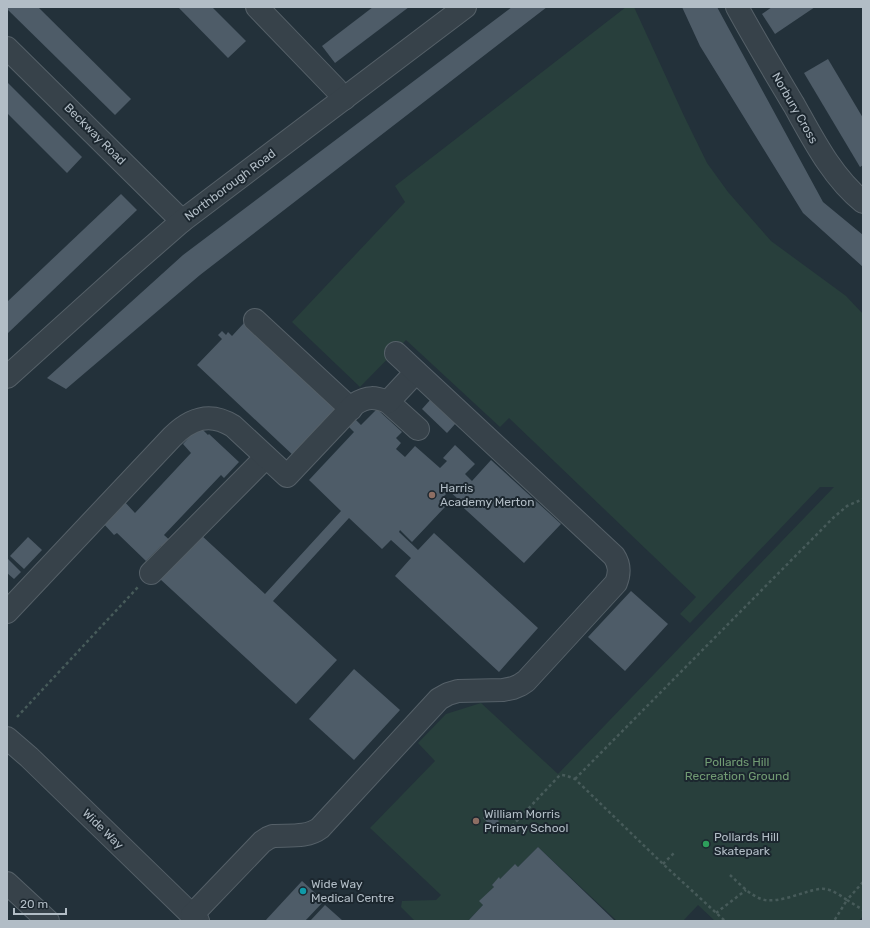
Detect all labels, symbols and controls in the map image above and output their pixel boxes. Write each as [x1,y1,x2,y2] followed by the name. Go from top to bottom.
[769,70,821,146] street label: Norbury Cross
[61,100,129,168] street label: Beckway Road
[182,146,278,224] street label: Northborough Road
[440,481,534,509] place label: Harris Academy Merton
[427,490,437,500] marker: Harris Academy Merton
[685,755,789,783] park label: Pollards Hill Recreation Ground
[80,806,127,852] street label: Wide Way
[484,807,568,835] place label: William Morris Primary School
[471,816,481,826] marker: William Morris Primary School
[714,830,779,858] place label: Pollards Hill Skatepark
[701,839,711,849] marker: Pollards Hill Skatepark
[311,877,394,905] place label: Wide Way Medical Centre
[298,886,308,896] marker: Wide Way Medical Centre
[14,890,66,916] scale bar
[20,897,48,911] text: 20 m

